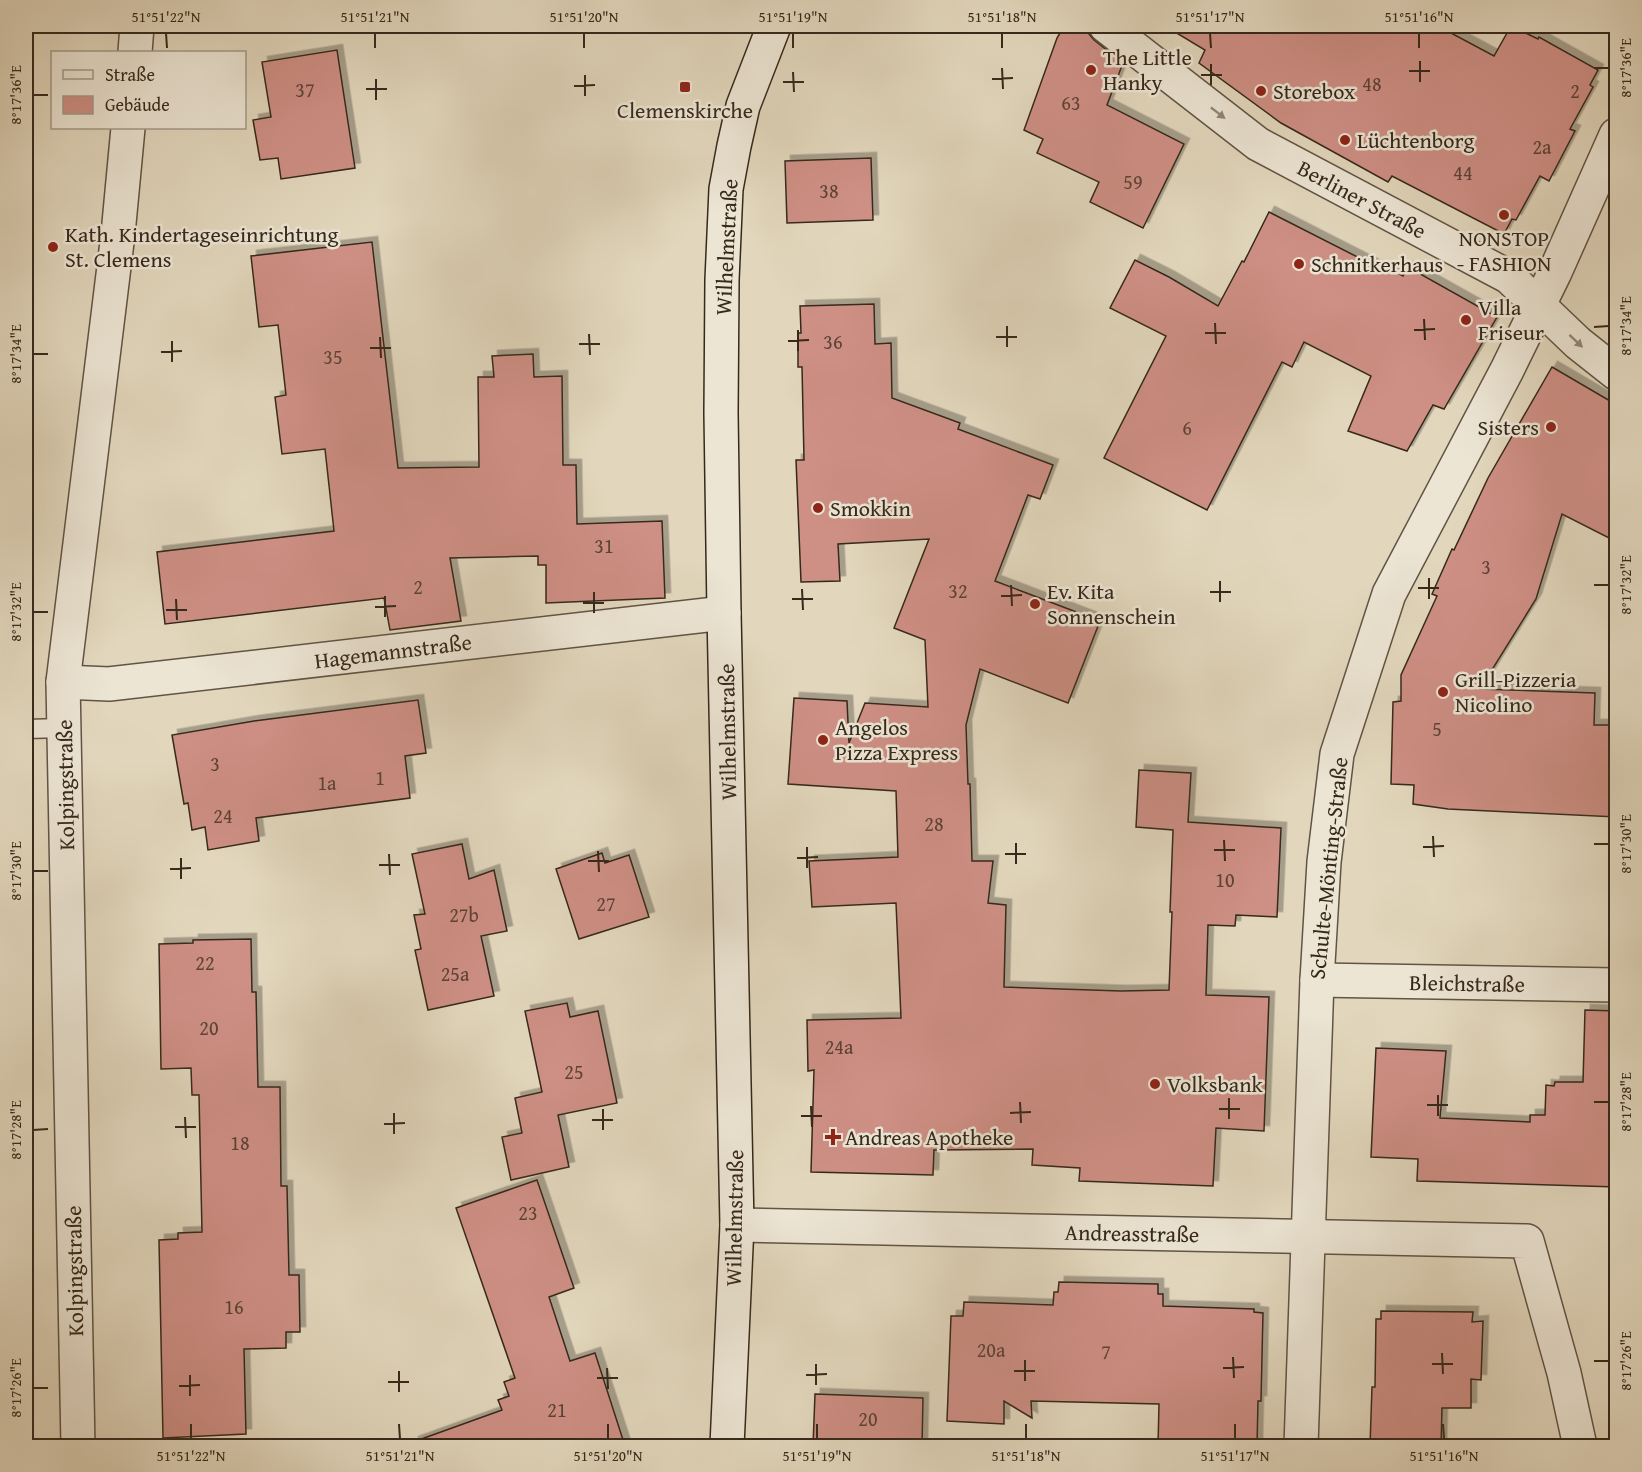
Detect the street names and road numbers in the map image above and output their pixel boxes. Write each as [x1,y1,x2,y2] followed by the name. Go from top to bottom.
[1292,152,1432,246] street label: Berliner Straße
[706,178,746,316] street label: Wilhelmstraße
[312,625,474,677] street label: Hagemannstraße
[710,663,744,801] street label: Wilhelmstraße
[48,719,82,851] street label: Kolpingstraße
[1300,755,1356,981] street label: Schulte-Mönting-Straße
[1409,966,1525,1000] street label: Bleichstraße
[717,1149,751,1287] street label: Wilhelmstraße
[57,1205,91,1337] street label: Kolpingstraße
[1064,1216,1200,1250] street label: Andreasstraße

